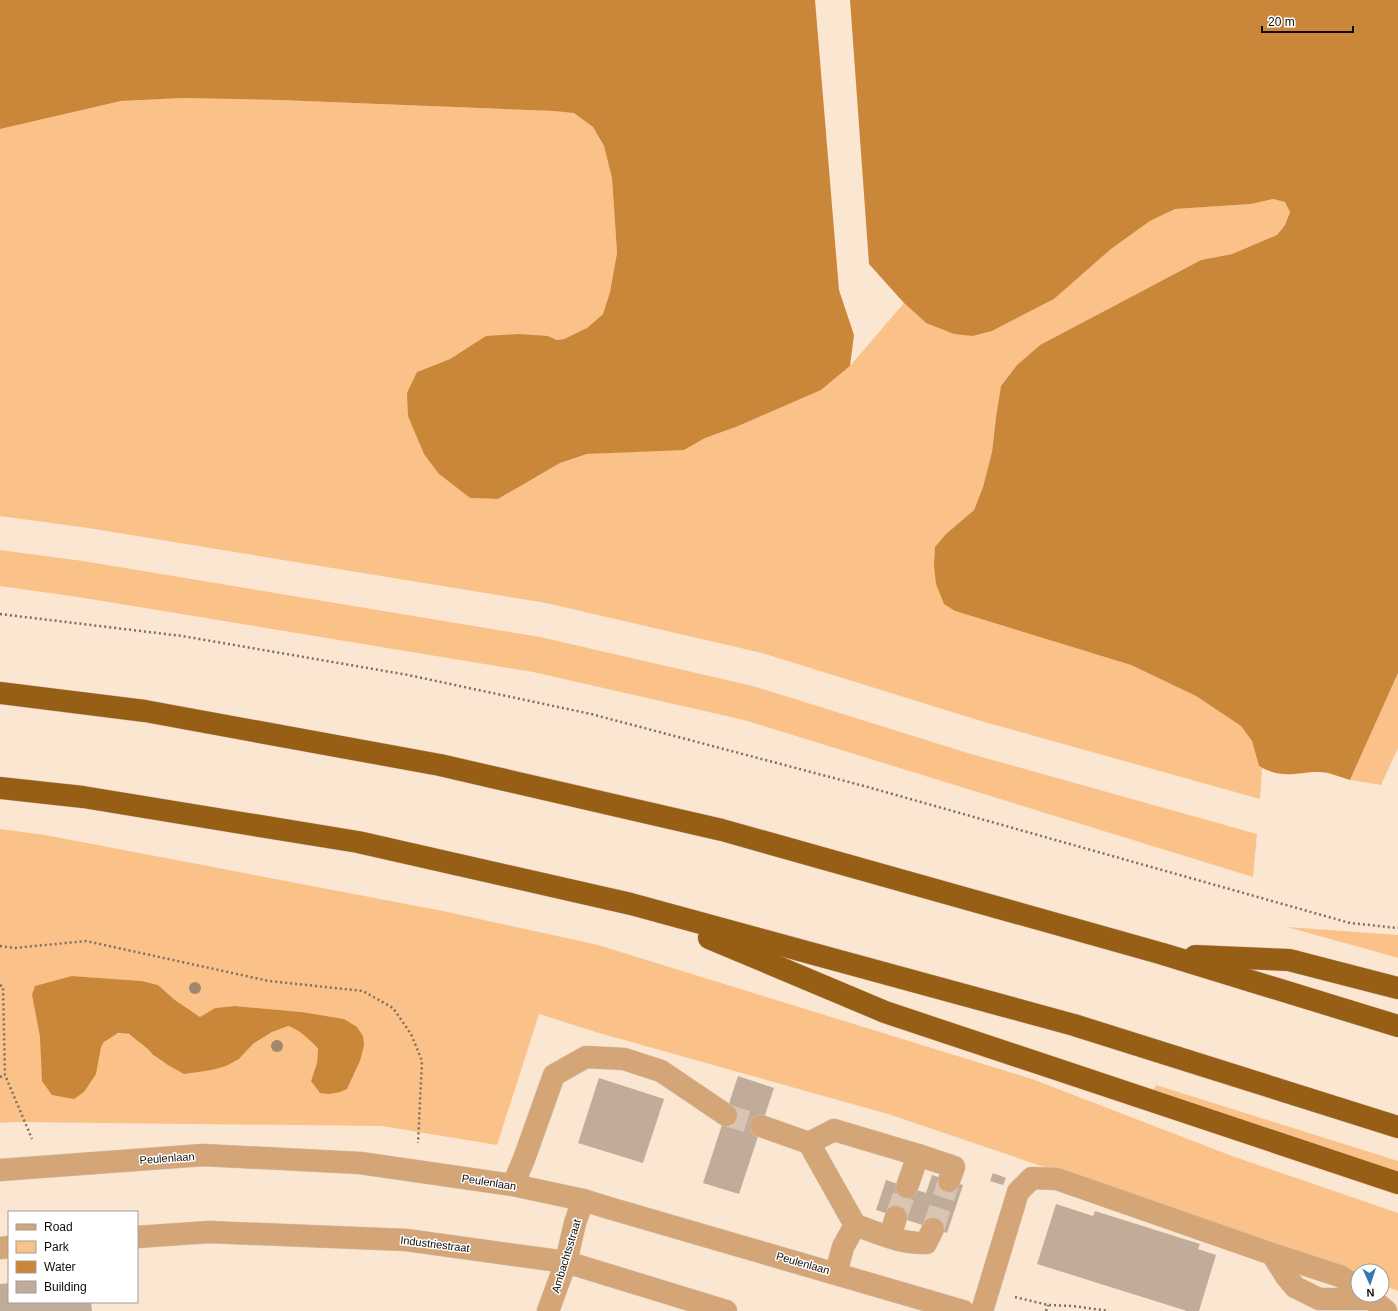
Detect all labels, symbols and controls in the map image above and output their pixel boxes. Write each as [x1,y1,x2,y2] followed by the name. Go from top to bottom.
[1262,8,1353,34] scale bar
[1268,15,1295,29] text: 20 m
[139,1150,195,1166] street label: Peulenlaan
[461,1172,517,1192] street label: Peulenlaan
[8,1211,138,1303] legend
[549,1218,583,1294] street label: Ambachtsstraat
[44,1220,73,1234] text: Road
[400,1234,470,1254] street label: Industriestraat
[44,1240,70,1254] text: Park
[775,1250,831,1276] street label: Peulenlaan
[44,1260,76,1274] text: Water
[1350,1263,1390,1303] north arrow
[44,1280,87,1294] text: Building
[1366,1287,1375,1299] text: N

